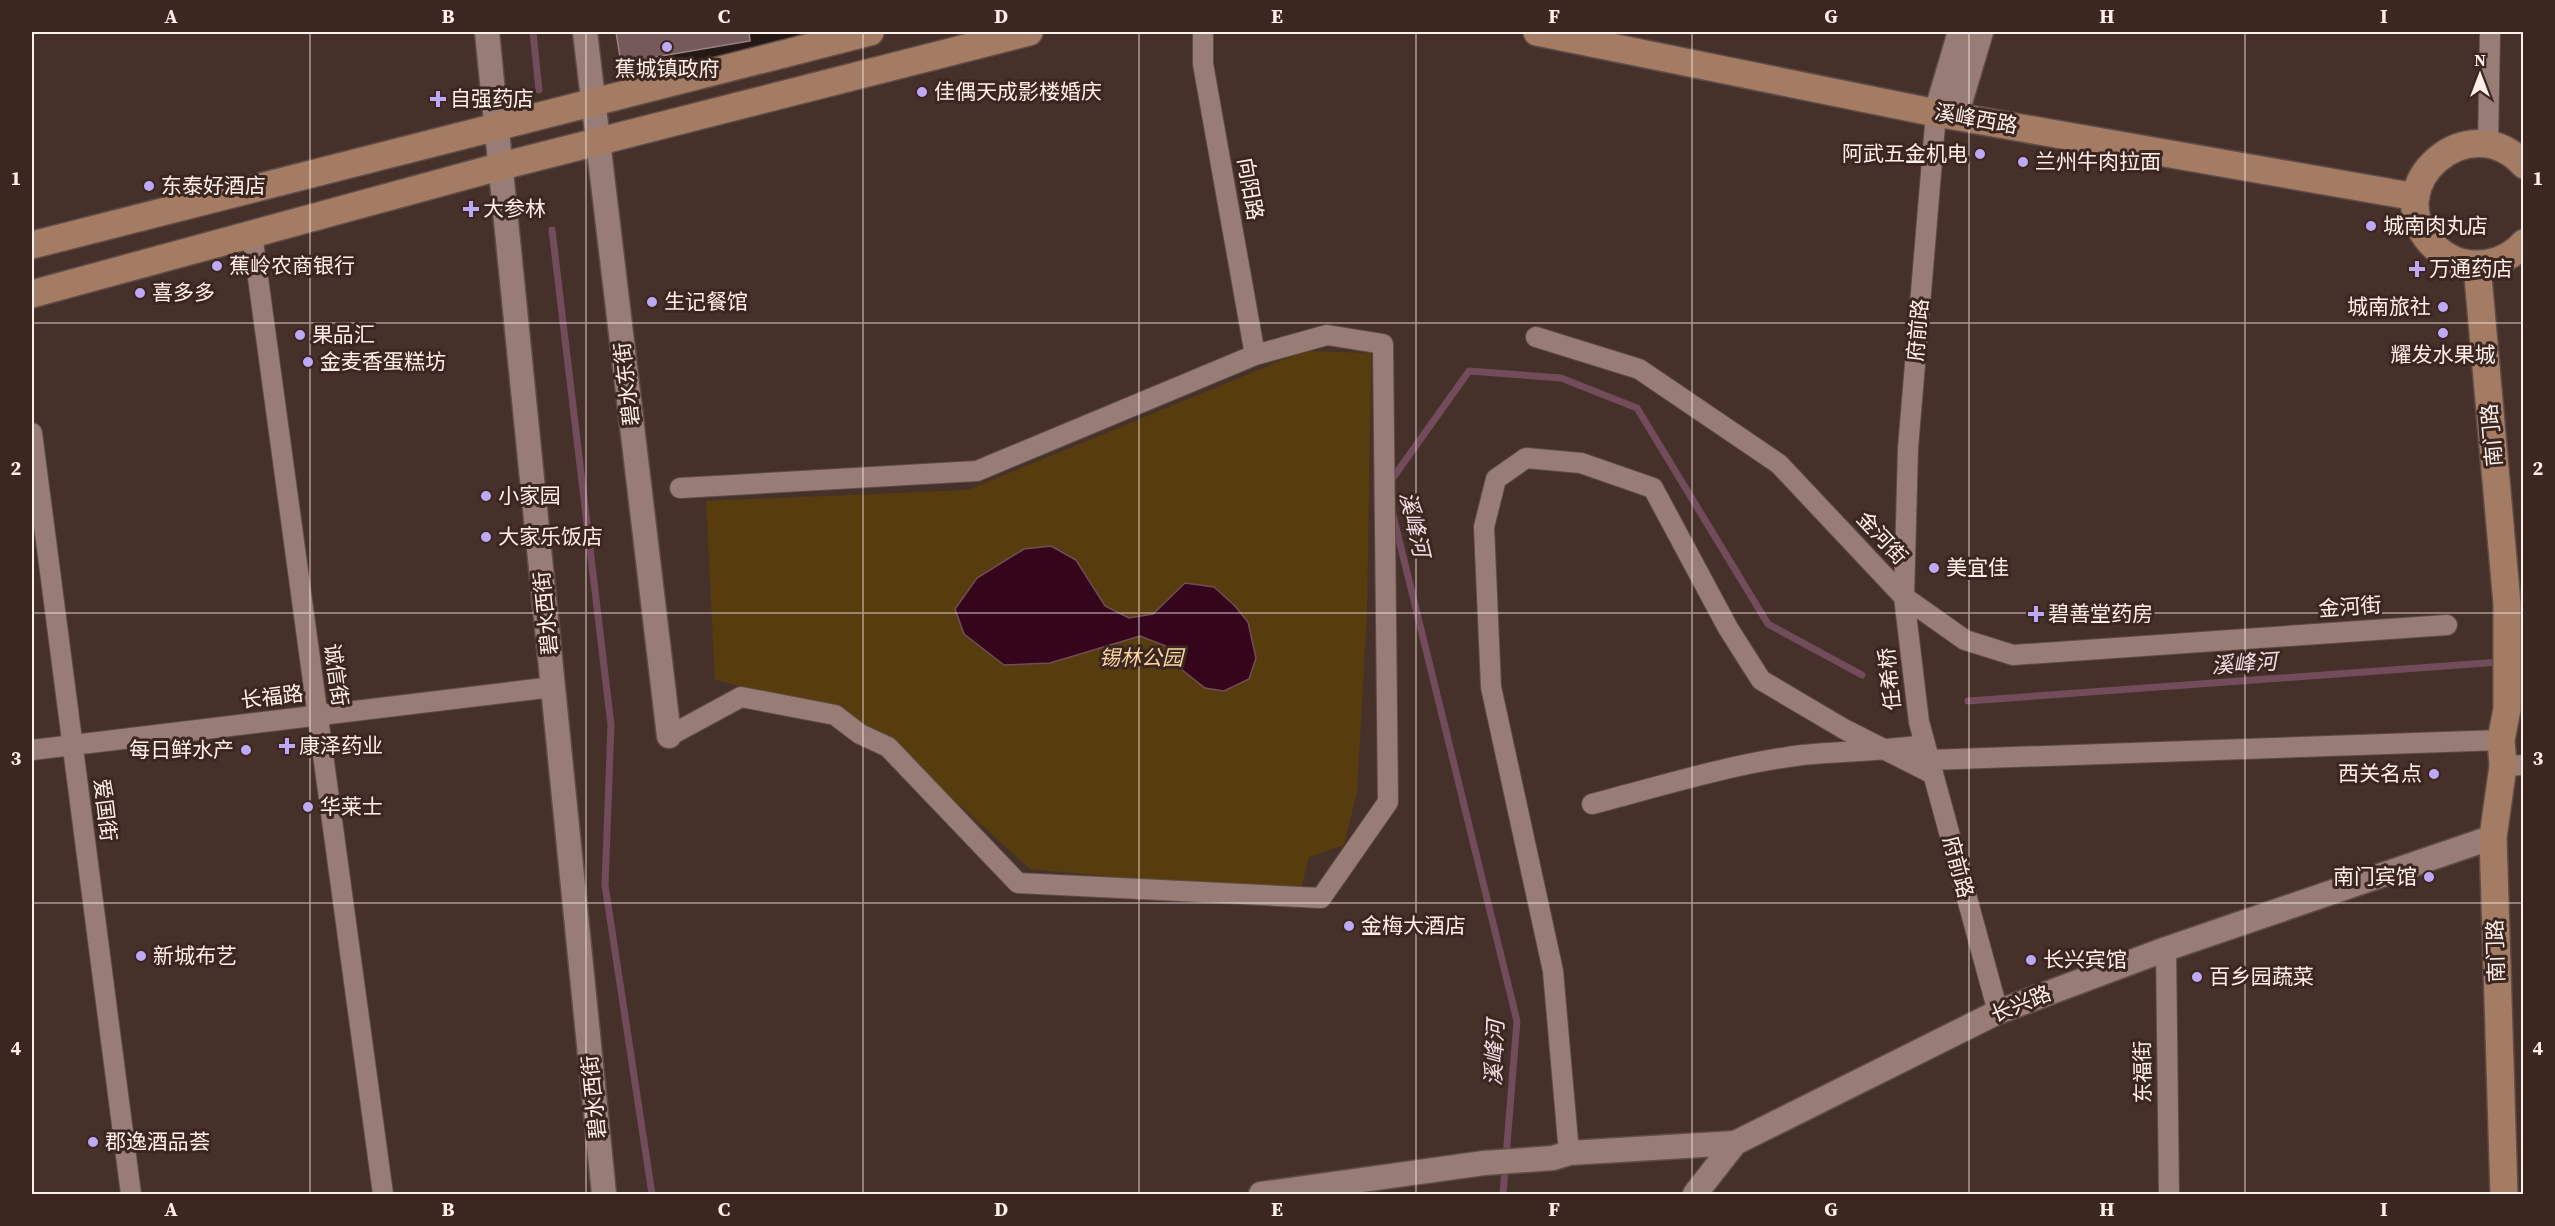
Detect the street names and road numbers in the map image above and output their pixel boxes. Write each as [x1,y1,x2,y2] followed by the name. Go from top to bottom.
[1932,97,2020,140] street label: 溪峰西路
[1231,155,1270,222] street label: 向阳路
[1900,297,1935,363] street label: 府前路
[607,341,646,428] street label: 碧水东街
[2474,402,2509,468] street label: 南门路
[1850,505,1914,571] street label: 金河街
[527,570,564,656] street label: 碧水西街
[2318,590,2382,623] street label: 金河街
[318,642,355,708] street label: 诚信街
[1872,646,1907,712] street label: 任希桥
[239,678,305,715] street label: 长福路
[87,777,124,843] street label: 爱国街
[1936,833,1981,901] street label: 府前路
[2480,919,2511,983] street label: 南门路
[1986,978,2055,1029] street label: 长兴路
[2127,1040,2158,1104] street label: 东福街
[575,1054,612,1140] street label: 碧水西街

